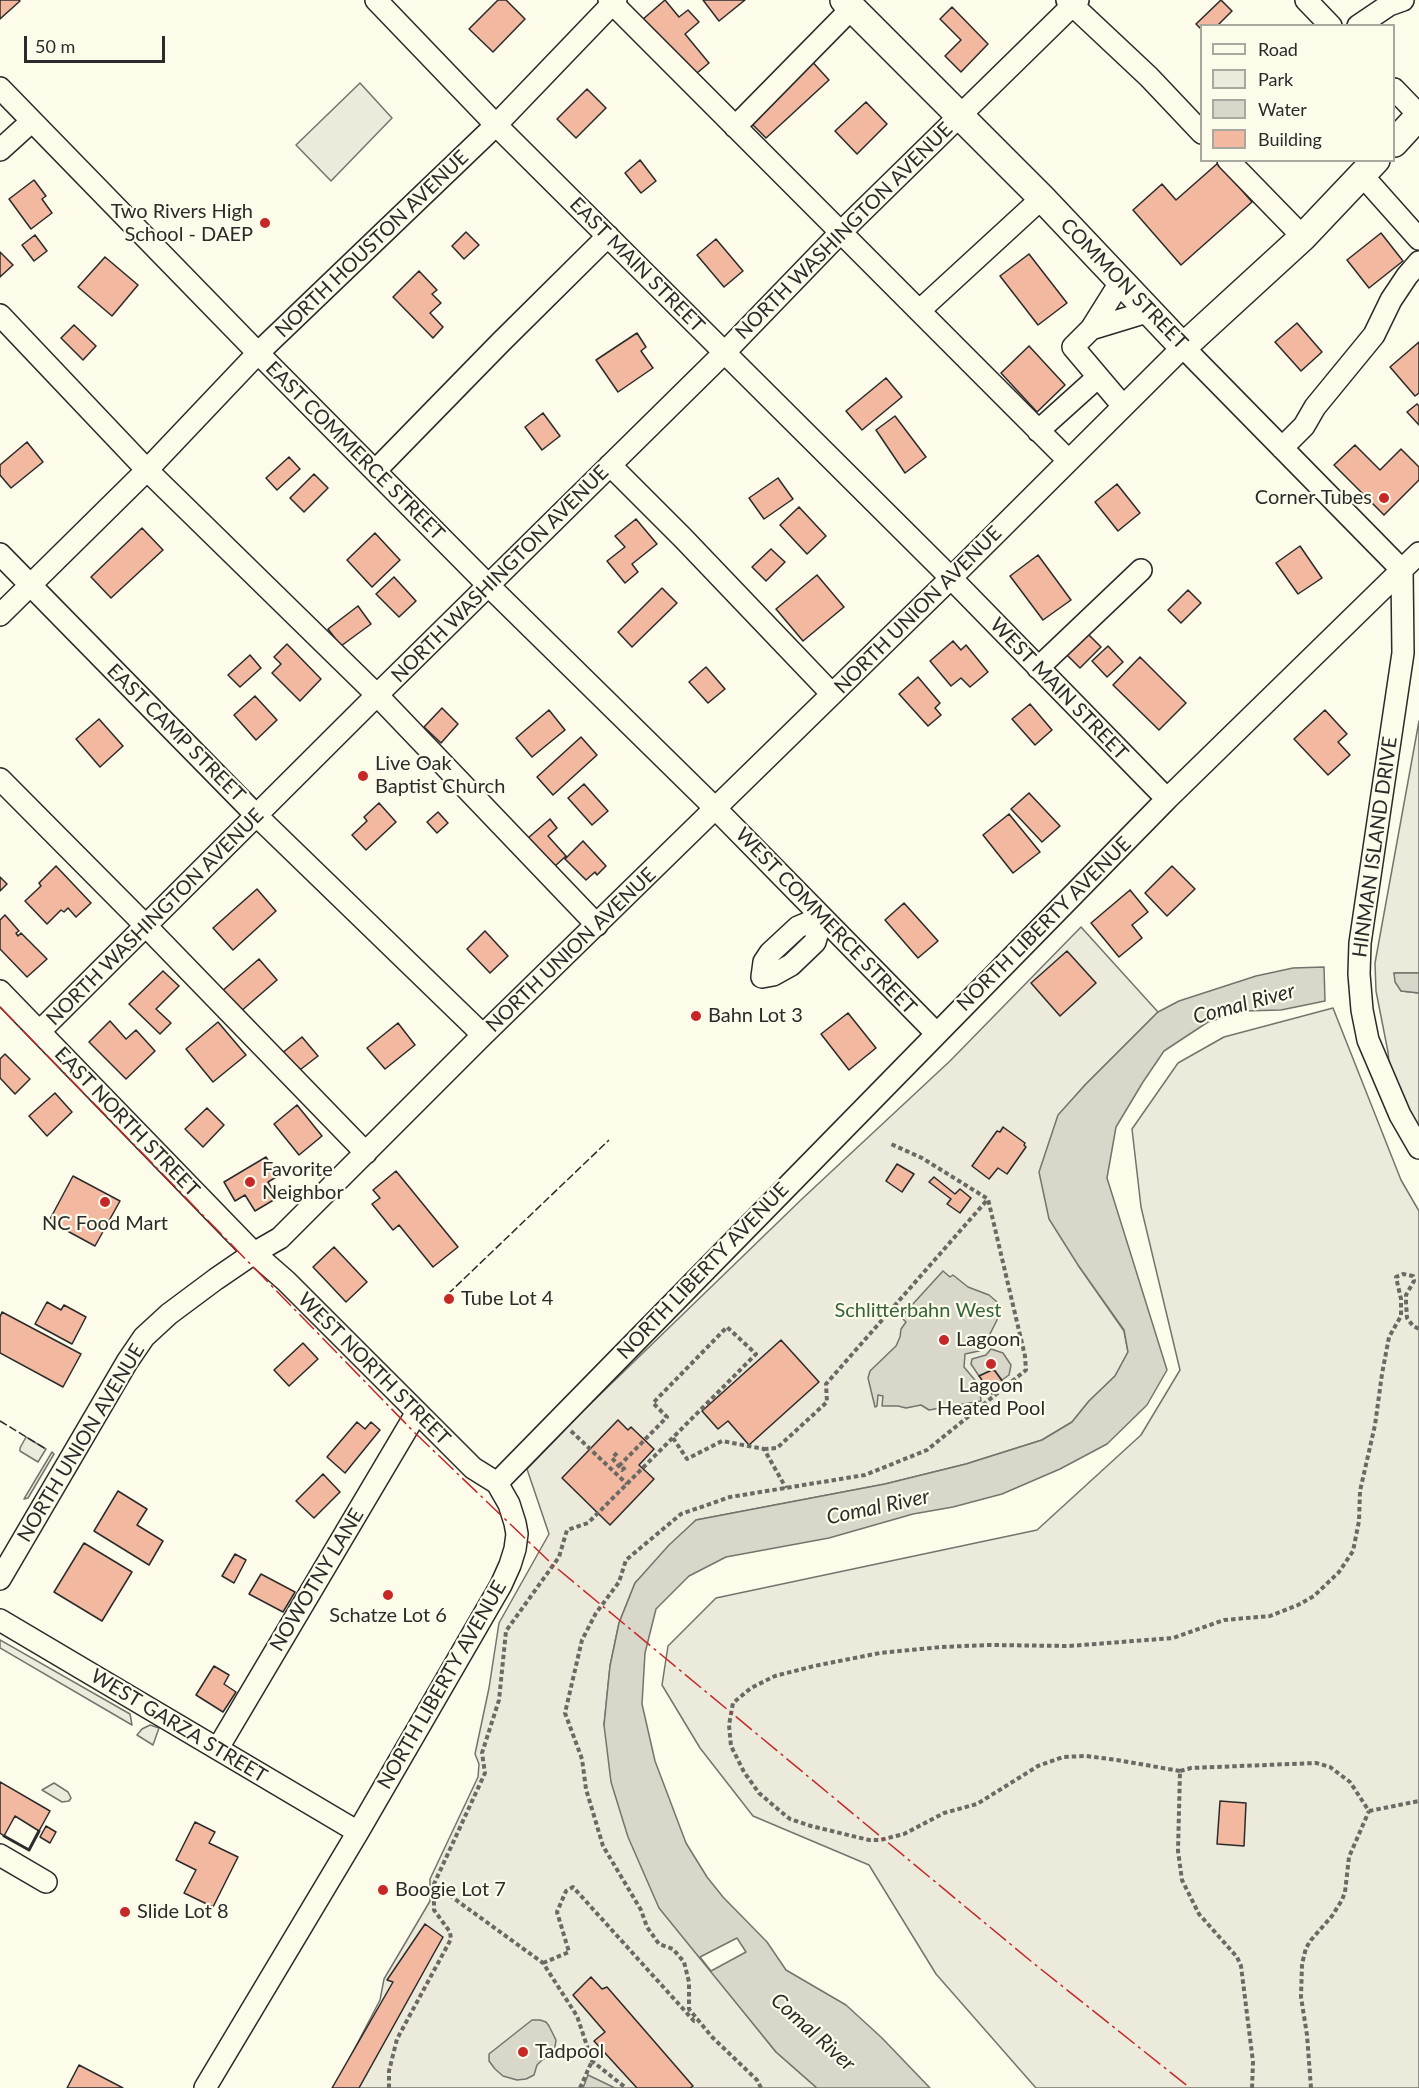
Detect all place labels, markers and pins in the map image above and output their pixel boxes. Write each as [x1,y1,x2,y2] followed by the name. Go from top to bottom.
[111,200,253,247] place label: Two Rivers High School - DAEP
[258,216,272,230] marker: Two Rivers High School - DAEP
[1255,486,1372,510] place label: Corner Tubes
[1377,491,1391,505] marker: Corner Tubes
[375,752,505,799] place label: Live Oak Baptist Church
[356,769,370,783] marker: Live Oak Baptist Church
[708,1004,803,1028] place label: Bahn Lot 3
[689,1009,703,1023] marker: Bahn Lot 3
[262,1158,344,1205] place label: Favorite Neighbor
[243,1175,257,1189] marker: Favorite Neighbor
[98,1195,112,1209] marker: NC Food Mart
[42,1212,168,1236] place label: NC Food Mart
[461,1287,553,1311] place label: Tube Lot 4
[442,1292,456,1306] marker: Tube Lot 4
[956,1328,1020,1352] place label: Lagoon
[937,1333,951,1347] marker: Lagoon
[984,1357,998,1371] marker: Lagoon Heated Pool
[937,1374,1045,1421] place label: Lagoon Heated Pool
[381,1588,395,1602] marker: Schatze Lot 6
[329,1604,447,1628] place label: Schatze Lot 6
[395,1878,506,1902] place label: Boogie Lot 7
[376,1883,390,1897] marker: Boogie Lot 7
[137,1900,229,1924] place label: Slide Lot 8
[118,1905,132,1919] marker: Slide Lot 8
[535,2040,604,2064] place label: Tadpool
[516,2045,530,2059] marker: Tadpool

